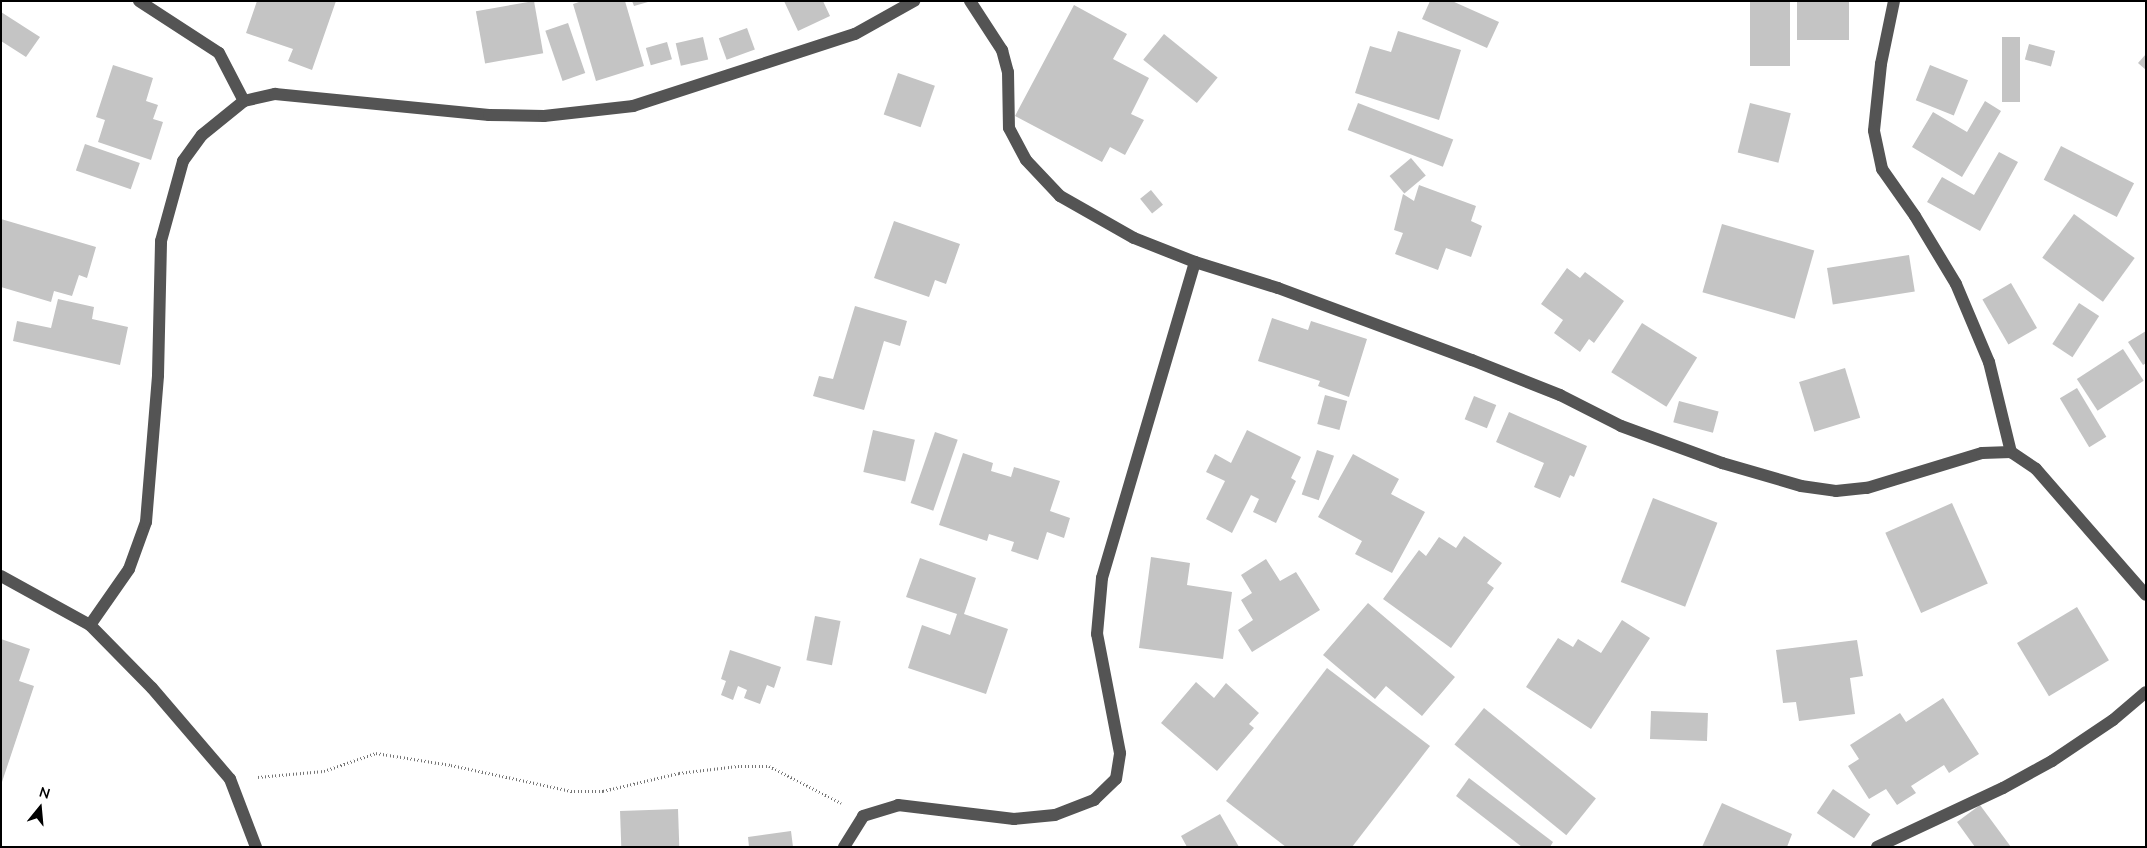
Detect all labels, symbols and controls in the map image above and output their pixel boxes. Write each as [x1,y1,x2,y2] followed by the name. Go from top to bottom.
[15,783,65,833] north arrow
[37,783,52,804] text: N

